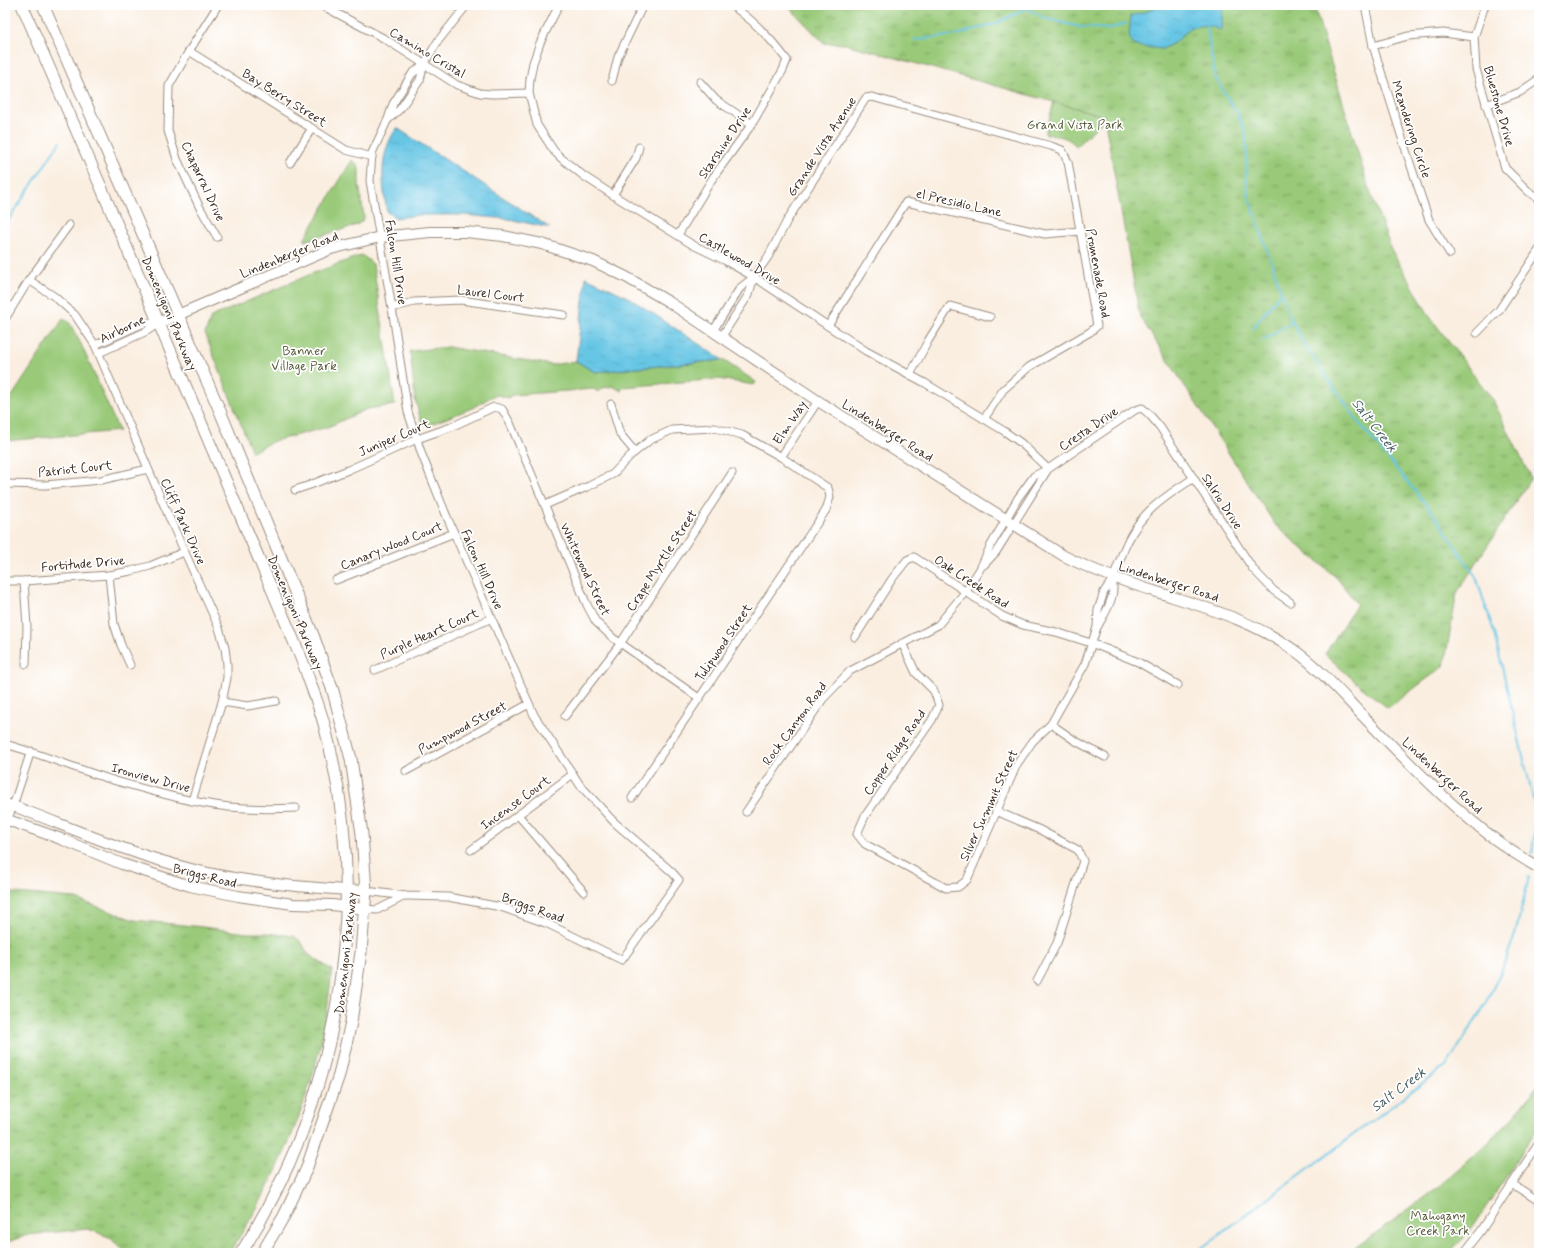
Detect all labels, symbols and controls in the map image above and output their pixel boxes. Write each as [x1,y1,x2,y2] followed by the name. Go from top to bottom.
[386,24,468,83] street label: Camino Cristal
[1479,64,1518,149] street label: Bluestone Drive
[239,65,330,131] street label: Bay Berry Street
[1386,79,1434,181] street label: Meandering Circle
[784,94,861,200] street label: Grande Vista Avenue
[695,103,756,182] street label: Starshine Drive
[1027,117,1124,134] park label: Grand Vista Park
[177,139,229,225] street label: Chaparral Drive
[914,185,1003,222] street label: el Presidio Lane
[380,219,411,306] street label: Falcon Hill Drive
[1081,227,1114,319] street label: Promenade Road
[238,228,342,285] street label: Lindenberger Road
[695,229,783,290] street label: Castlewood Drive
[137,254,200,373] street label: Domenigoni Parkway
[456,282,525,307] street label: Laurel Court
[97,311,148,348] street label: Airborne
[271,343,337,375] park label: Banner Village Park
[1347,395,1401,456] water label: Salt Creek
[837,396,936,468] street label: Lindenberger Road
[769,397,811,448] street label: Elm Way
[1056,403,1122,455] street label: Cresta Drive
[356,416,433,461] street label: Juniper Court
[37,457,113,482] street label: Patriot Court
[1197,471,1246,533] street label: Salrio Drive
[156,476,209,568] street label: Cliff Park Drive
[623,507,702,615] street label: Crape Myrtle Street
[338,518,445,575] street label: Canary Wood Court
[556,520,614,619] street label: Whitewood Street
[456,527,507,612] street label: Falcon Hill Drive
[41,552,126,577] street label: Fortitude Drive
[930,552,1012,613] street label: Oak Creek Road
[263,553,326,672] street label: Domenigoni Parkway
[1115,558,1221,609] street label: Lindenberger Road
[692,600,757,685] street label: Tulipwood Street
[378,605,482,664] street label: Purple Heart Court
[759,679,831,769] street label: Rock Canyon Road
[415,698,510,759] street label: Pumpwood Street
[860,707,930,799] street label: Copper Ridge Road
[1396,734,1486,820] street label: Lindenberger Road
[956,747,1023,864] street label: Silver Summit Street
[109,760,192,797] street label: Ironview Drive
[477,772,555,834] street label: Incense Court
[171,860,238,894] street label: Briggs Road
[499,889,566,928] street label: Briggs Road
[332,891,361,1015] street label: Domenigoni Parkway
[1368,1063,1430,1116] water label: Salt Creek
[1406,1208,1470,1240] park label: Mahogany Creek Park

